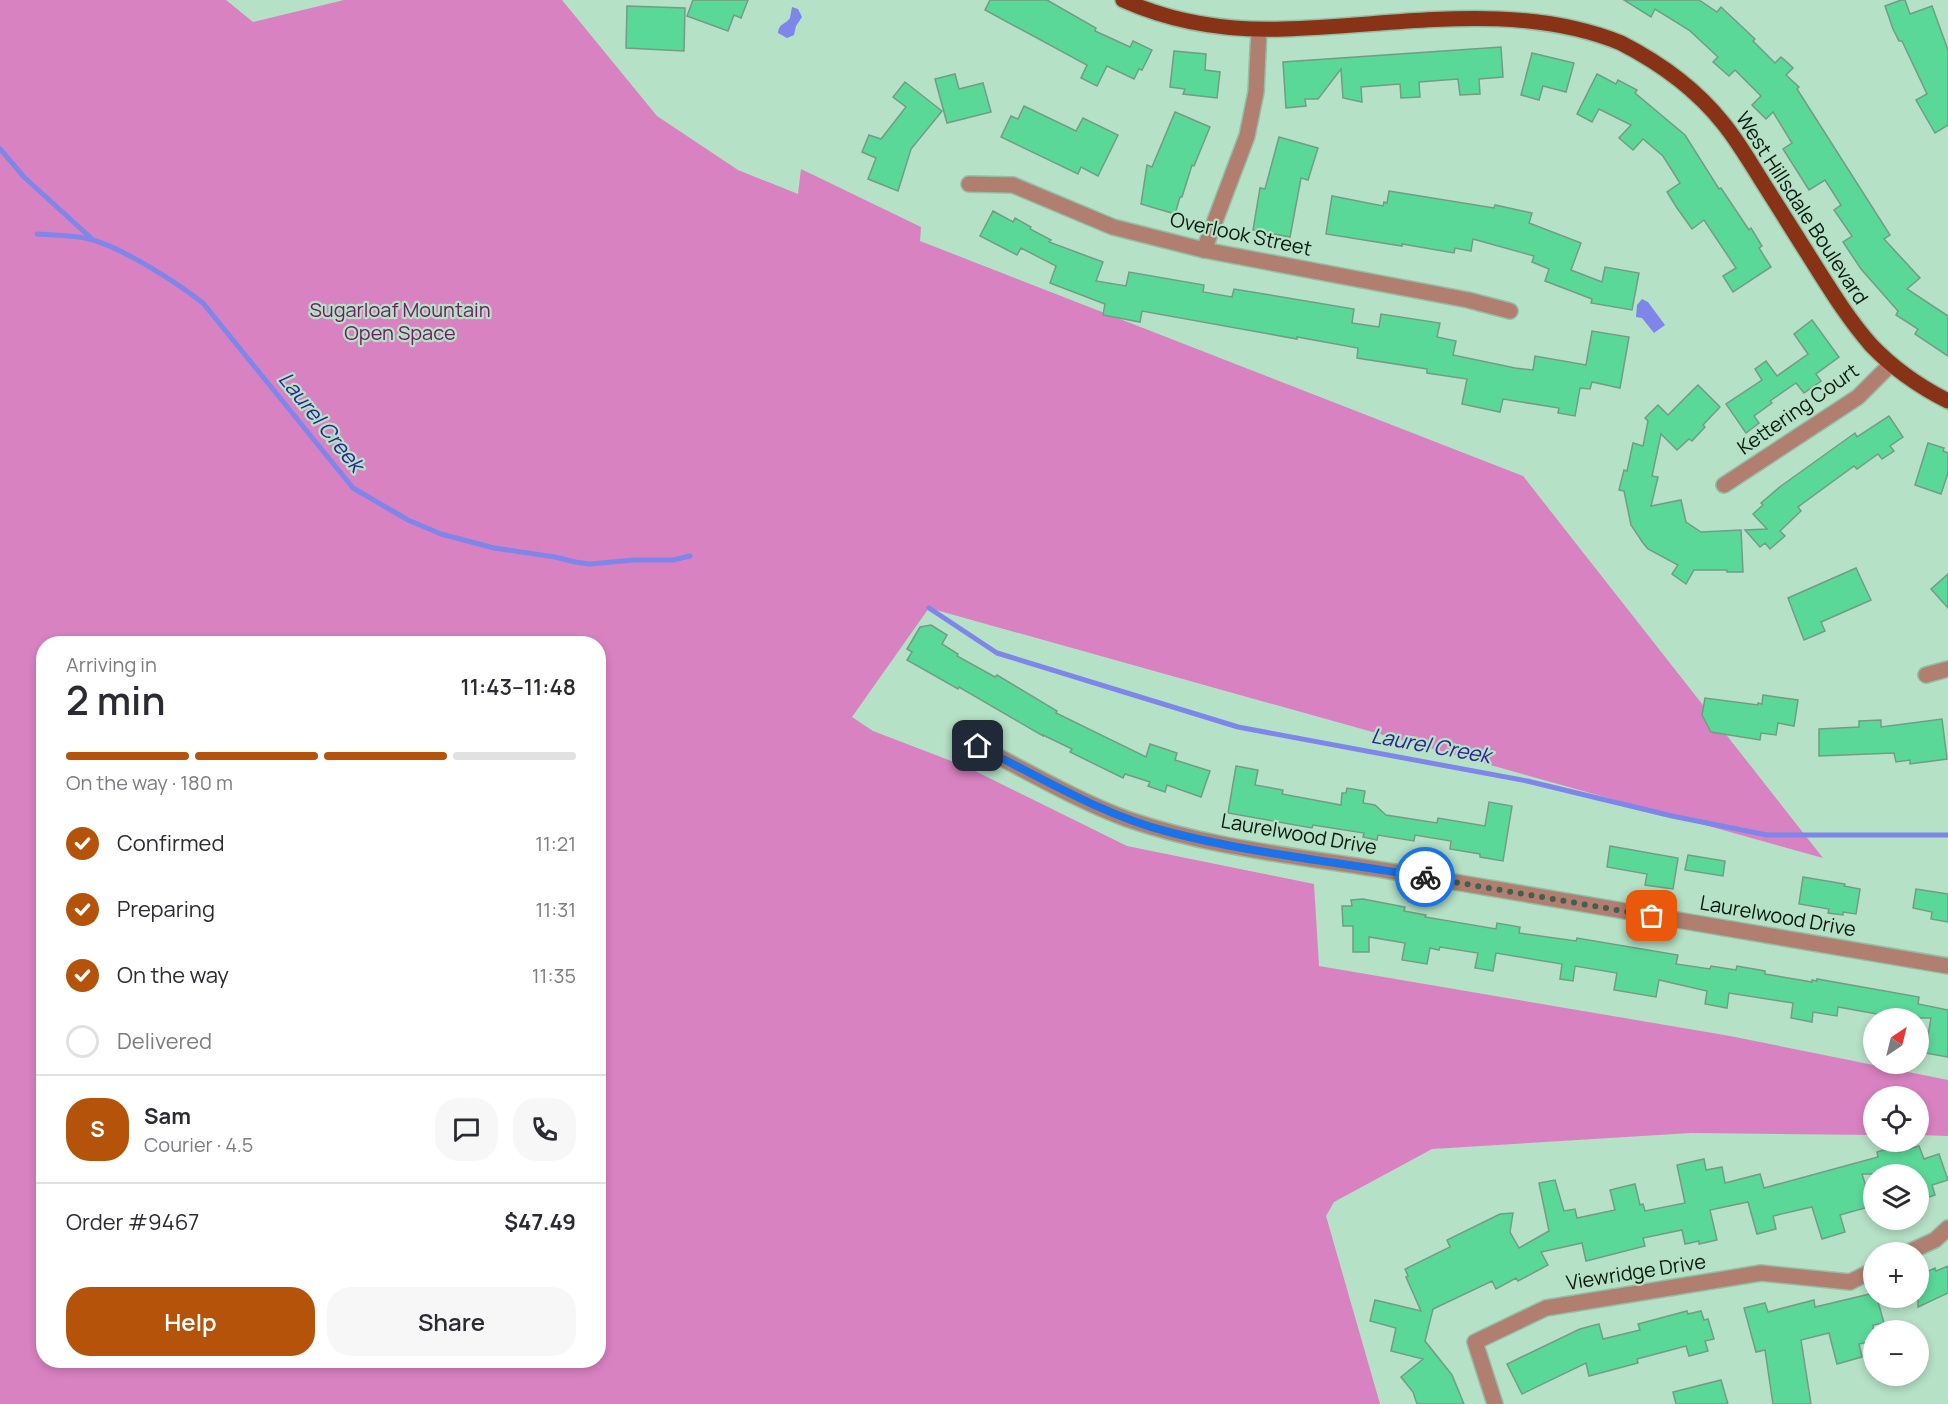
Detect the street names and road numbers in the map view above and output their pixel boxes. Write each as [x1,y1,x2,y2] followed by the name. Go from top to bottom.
[1730,106,1875,309] street label: West Hillsdale Boulevard
[1168,205,1314,262] street label: Overlook Street
[1732,357,1864,460] street label: Kettering Court
[1219,807,1379,861] street label: Laurelwood Drive
[1698,889,1858,943] street label: Laurelwood Drive
[1564,1247,1708,1296] street label: Viewridge Drive

